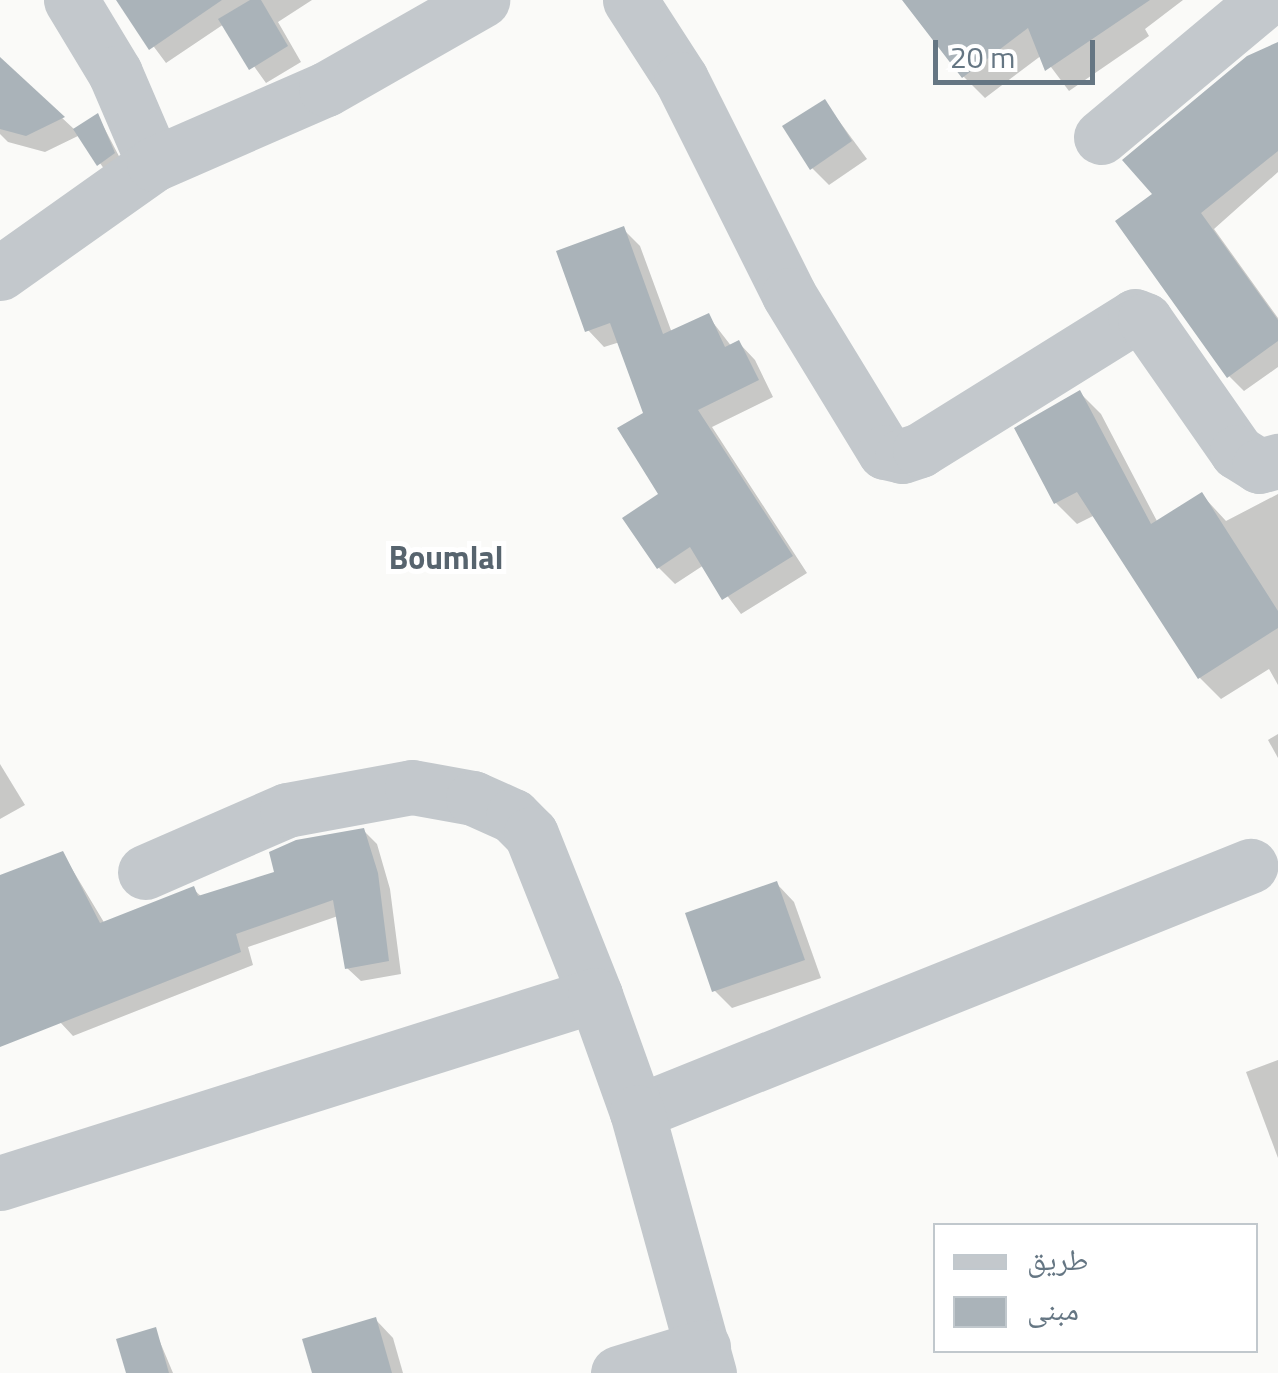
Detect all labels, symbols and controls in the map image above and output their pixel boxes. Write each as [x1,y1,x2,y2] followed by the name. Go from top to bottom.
[938,20,1100,82] scale bar
[950,34,1015,80] text: 20 m
[389,538,503,576] district label: Boumlal
[933,1223,1258,1353] legend
[1027,1236,1088,1282] text: طريق
[1027,1286,1079,1332] text: مبنى

